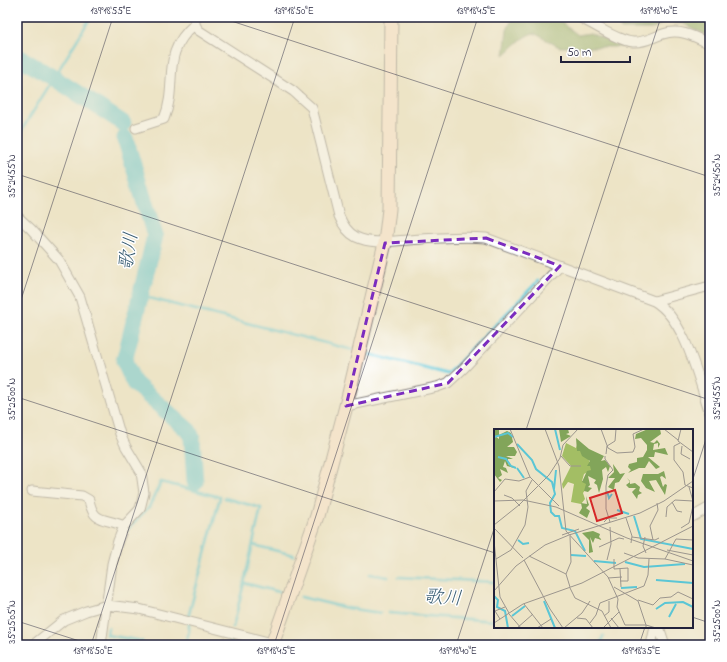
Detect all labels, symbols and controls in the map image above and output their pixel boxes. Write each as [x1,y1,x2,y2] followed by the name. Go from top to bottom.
[91,4,131,19] text: 139°18'55"E
[274,4,314,19] text: 139°18'50"E
[456,4,496,19] text: 139°18'45"E
[640,4,678,19] text: 139°18'40"E
[561,38,630,64] scale bar
[567,44,591,62] text: 50 m
[5,154,20,198] text: 35°24'55"N
[710,154,725,196] text: 35°24'50"N
[113,231,146,272] water label: 歌川
[710,376,725,420] text: 35°24'55"N
[5,378,20,420] text: 35°25'00"N
[494,429,693,628] inset map
[423,584,463,613] water label: 歌川
[5,600,20,644] text: 35°25'05"N
[710,600,725,642] text: 35°25'00"N
[73,644,113,659] text: 139°18'50"E
[256,644,296,659] text: 139°18'45"E
[439,644,477,659] text: 139°18'40"E
[621,644,661,659] text: 139°18'35"E

